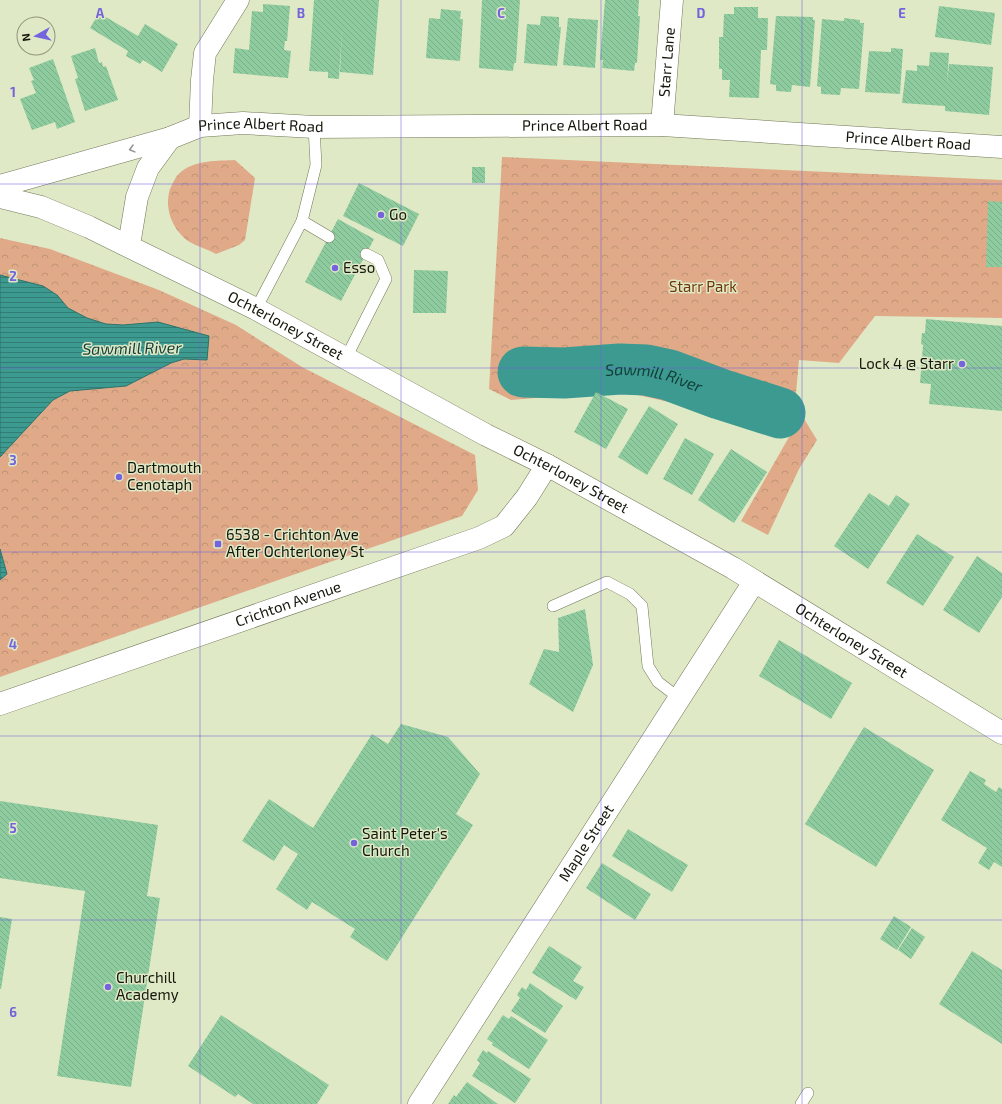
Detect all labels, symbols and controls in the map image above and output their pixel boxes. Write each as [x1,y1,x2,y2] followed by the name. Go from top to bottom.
[96,5,105,21] text: A
[297,5,305,21] text: B
[497,5,505,21] text: C
[697,5,706,21] text: D
[898,5,906,21] text: E
[16,16,56,56] north arrow
[654,26,678,98] street label: Starr Lane
[19,33,33,42] text: N
[10,84,16,100] text: 1
[197,113,324,135] street label: Prince Albert Road
[522,115,648,134] street label: Prince Albert Road
[845,127,972,153] street label: Prince Albert Road
[129,144,136,152] one-way arrow
[389,205,407,223] place label: Go
[376,210,386,220] marker: Go
[343,258,375,276] place label: Esso
[330,263,340,273] marker: Esso
[9,268,17,284] text: 2
[669,277,737,295] park label: Starr Park
[225,287,347,363] street label: Ochterloney Street
[82,337,182,358] water label: Sawmill River
[859,354,954,372] place label: Lock 4 @ Starr
[604,359,706,396] water label: Sawmill River
[957,359,967,369] marker: Lock 4 @ Starr
[511,440,632,517] street label: Ochterloney Street
[9,452,17,468] text: 3
[127,458,202,493] place label: Dartmouth Cenotaph
[114,472,124,482] marker: Dartmouth Cenotaph
[226,525,365,560] place label: 6538 - Crichton Ave After Ochterloney St
[213,539,223,549] marker: 6538 - Crichton Ave After Ochterloney St
[233,577,343,630] street label: Crichton Avenue
[793,599,912,681] street label: Ochterloney Street
[9,636,17,652] text: 4
[554,801,617,884] street label: Maple Street
[9,820,17,836] text: 5
[362,824,448,859] place label: Saint Peter's Church
[349,838,359,848] marker: Saint Peter's Church
[116,968,179,1003] place label: Churchill Academy
[103,982,113,992] marker: Churchill Academy
[9,1004,17,1020] text: 6

